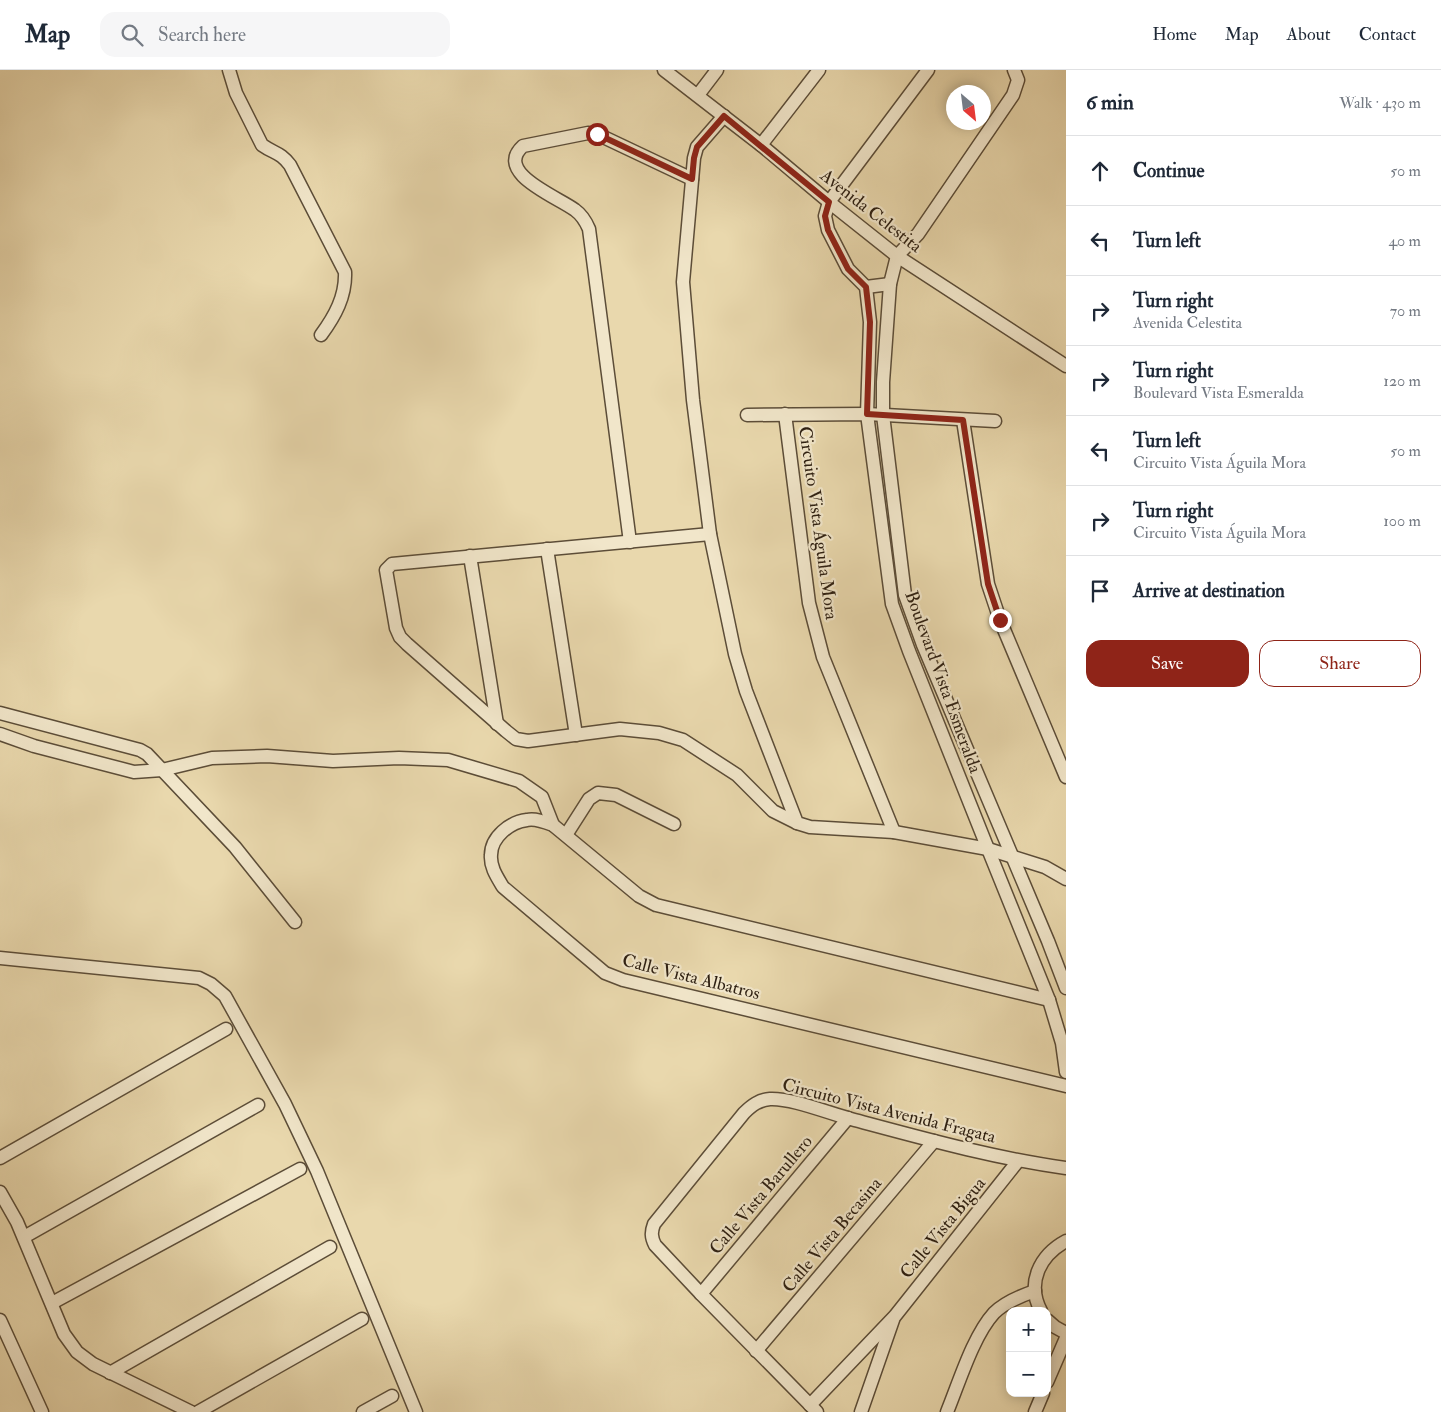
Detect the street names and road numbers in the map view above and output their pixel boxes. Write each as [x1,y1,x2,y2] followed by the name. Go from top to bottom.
[815,164,927,258] street label: Avenida Celestita
[793,425,843,622] street label: Circuito Vista Águila Mora
[899,588,987,777] street label: Boulevard Vista Esmeralda
[620,949,762,1005] street label: Calle Vista Albatros
[780,1073,999,1149] street label: Circuito Vista Avenida Fragata
[704,1130,818,1259] street label: Calle Vista Barullero
[777,1172,887,1297] street label: Calle Vista Becasina
[895,1172,991,1283] street label: Calle Vista Bigua

